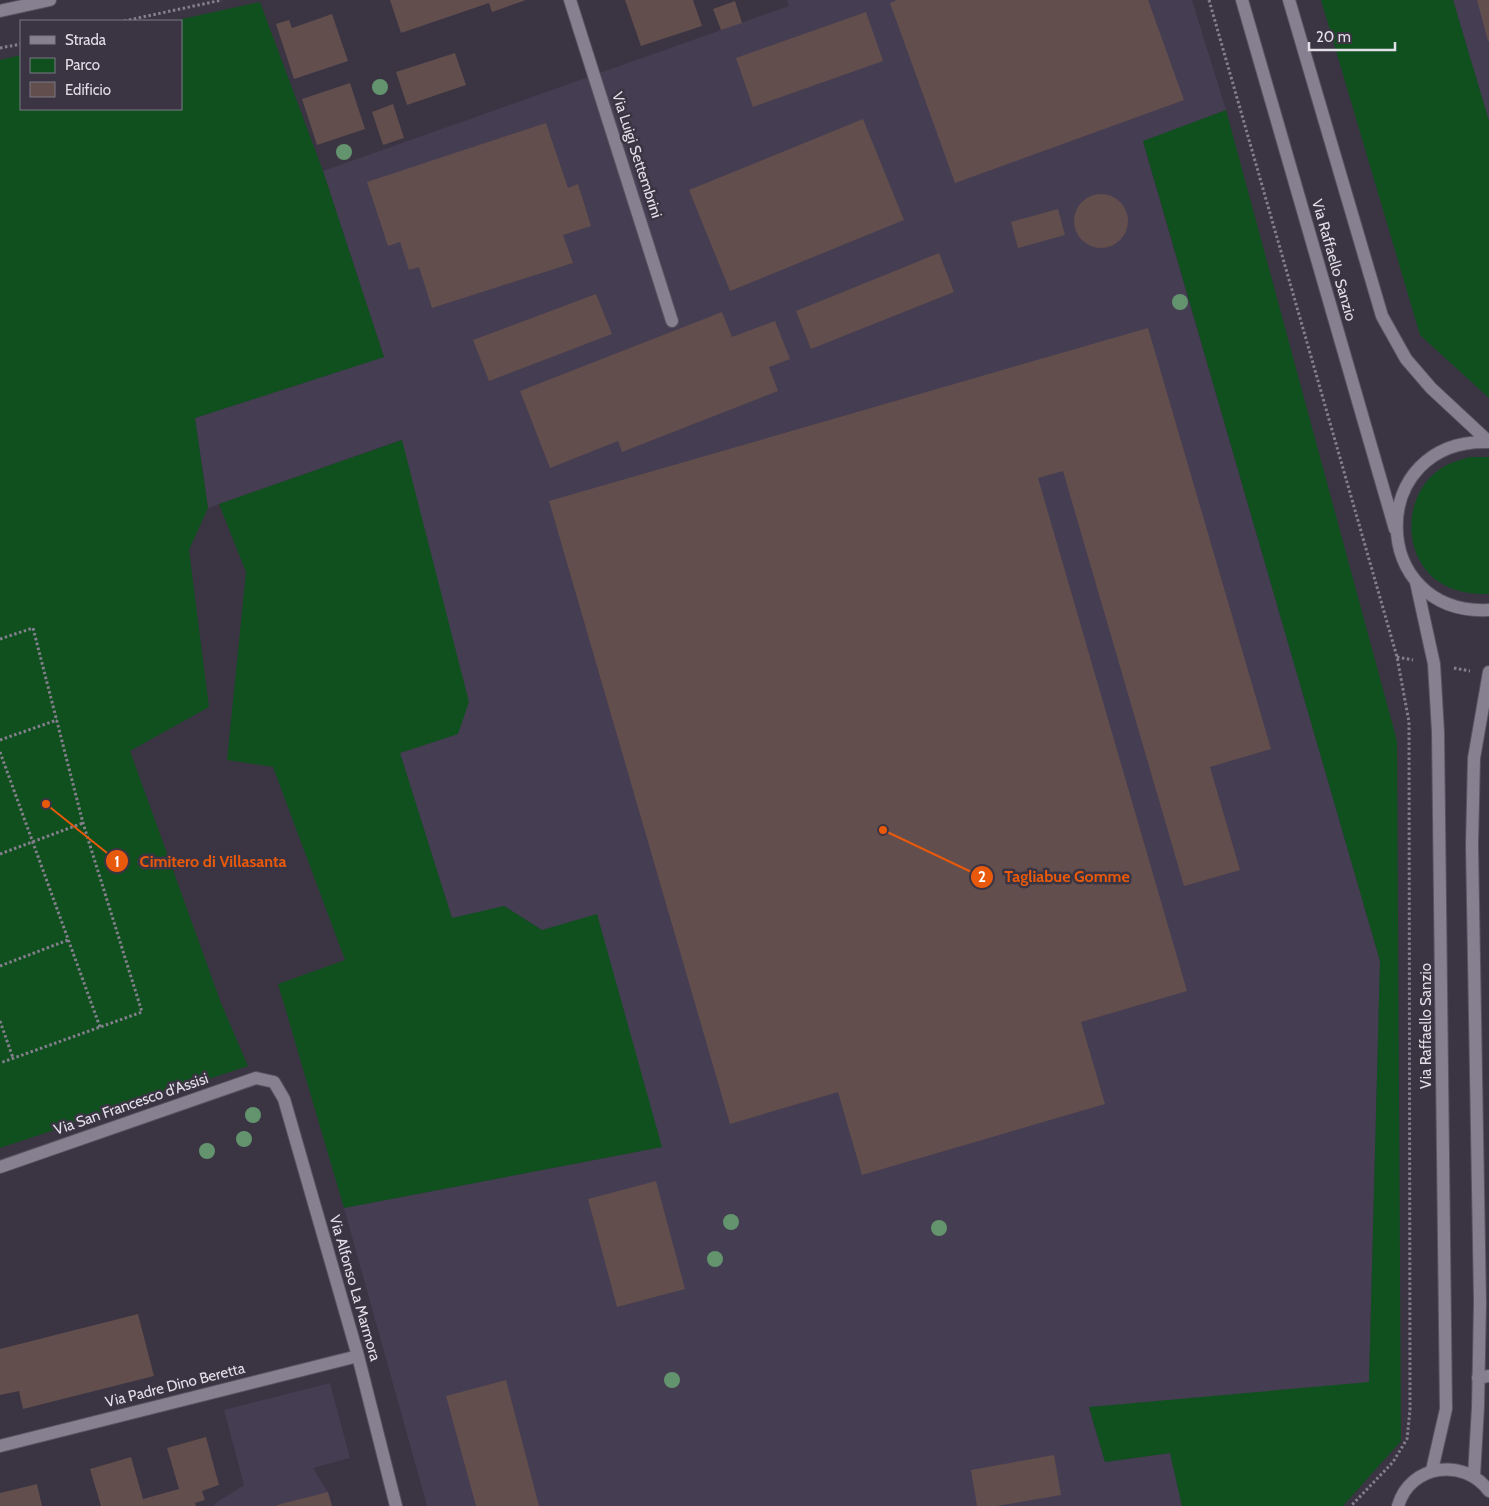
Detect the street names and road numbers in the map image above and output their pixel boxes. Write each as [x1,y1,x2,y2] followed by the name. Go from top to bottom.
[608,90,666,220] street label: Via Luigi Settembrini
[1308,197,1360,323] street label: Via Raffaello Sanzio
[1417,963,1435,1089] street label: Via Raffaello Sanzio
[51,1069,211,1139] street label: Via San Francesco d'Assisi
[326,1213,385,1364] street label: Via Alfonso La Marmora
[103,1359,247,1411] street label: Via Padre Dino Beretta

